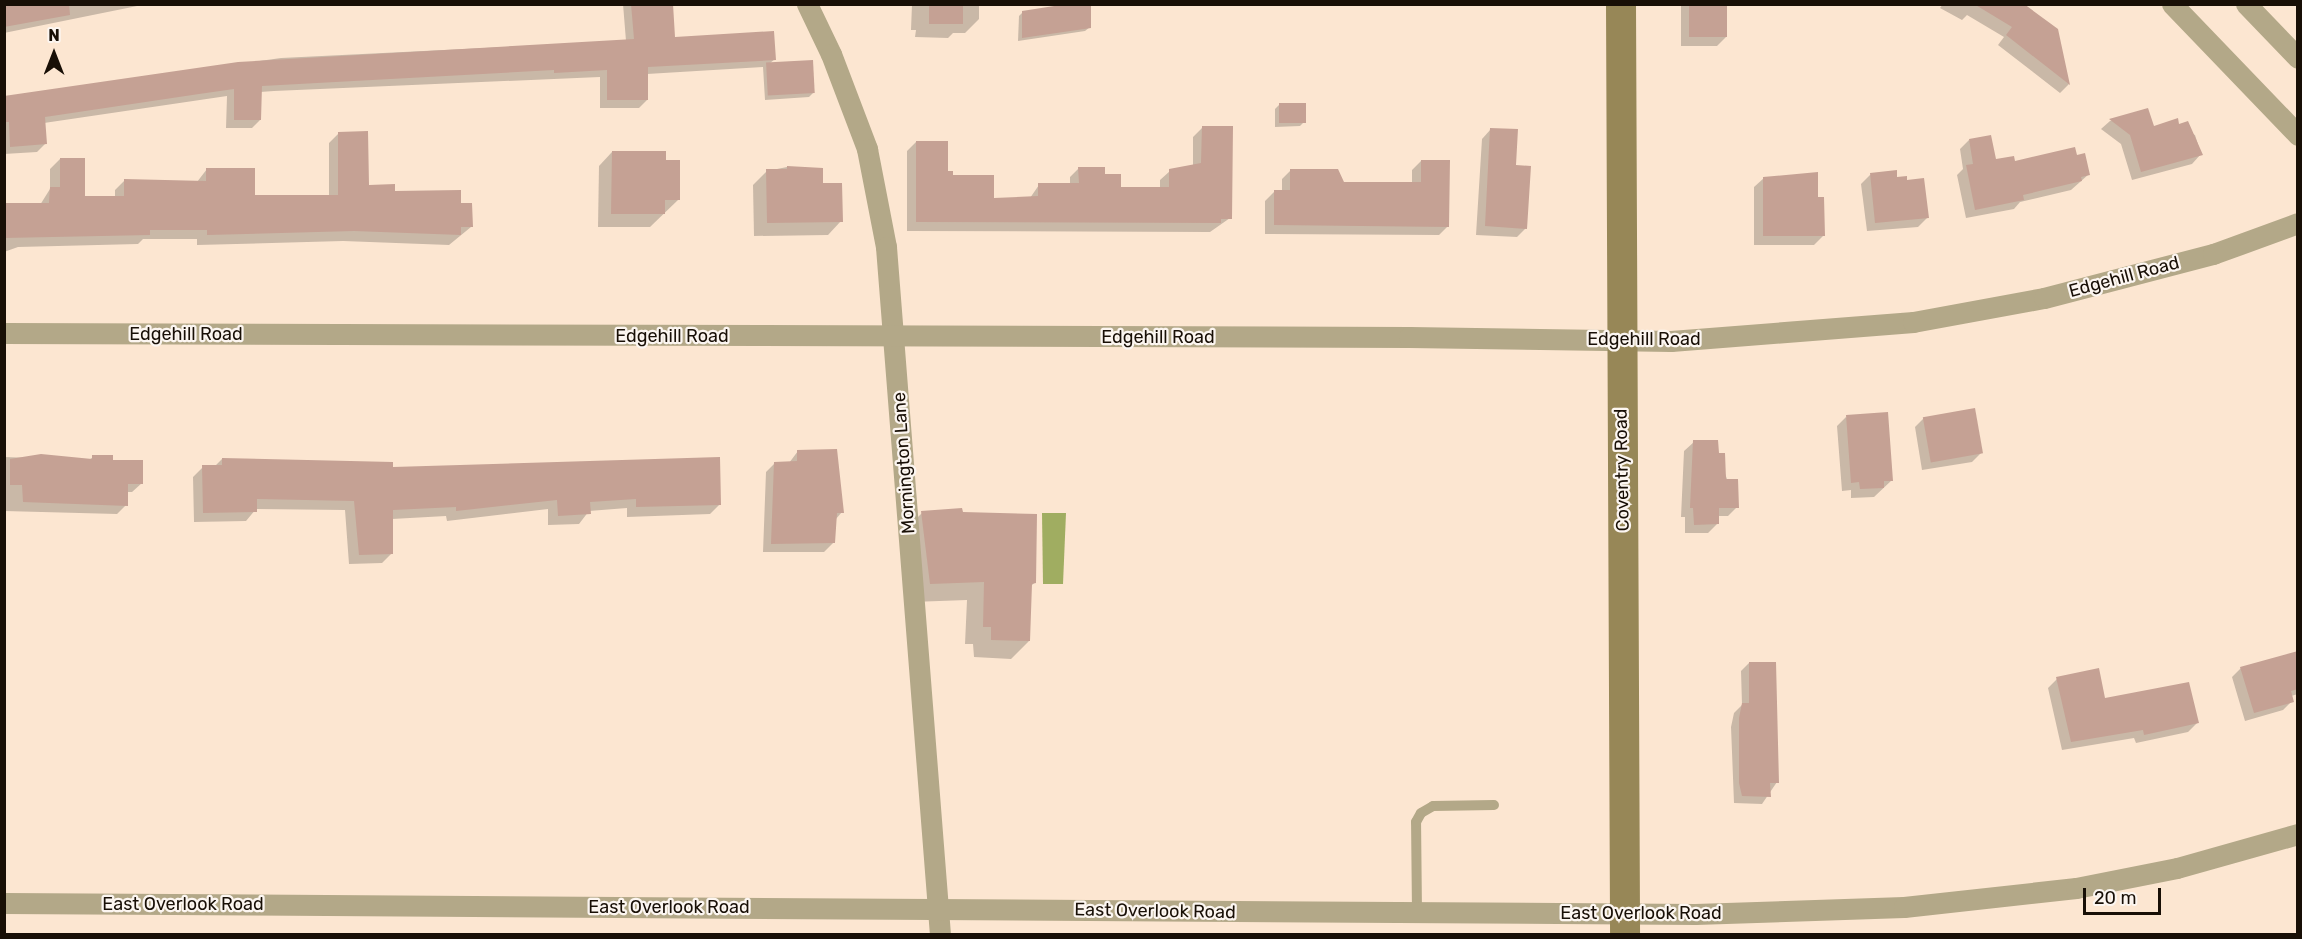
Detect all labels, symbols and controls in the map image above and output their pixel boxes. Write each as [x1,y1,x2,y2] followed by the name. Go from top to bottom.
[24,24,84,84] north arrow
[48,26,60,45] text: N
[2066,252,2182,302] street label: Edgehill Road
[129,323,243,345] street label: Edgehill Road
[615,325,729,347] street label: Edgehill Road
[1101,326,1215,348] street label: Edgehill Road
[1587,328,1701,350] street label: Edgehill Road
[888,391,920,535] street label: Mornington Lane
[1610,408,1634,532] street label: Coventry Road
[2086,876,2164,914] scale bar
[2094,887,2136,909] text: 20 m
[102,893,264,915] street label: East Overlook Road
[588,896,750,918] street label: East Overlook Road
[1074,899,1236,923] street label: East Overlook Road
[1560,902,1722,924] street label: East Overlook Road

